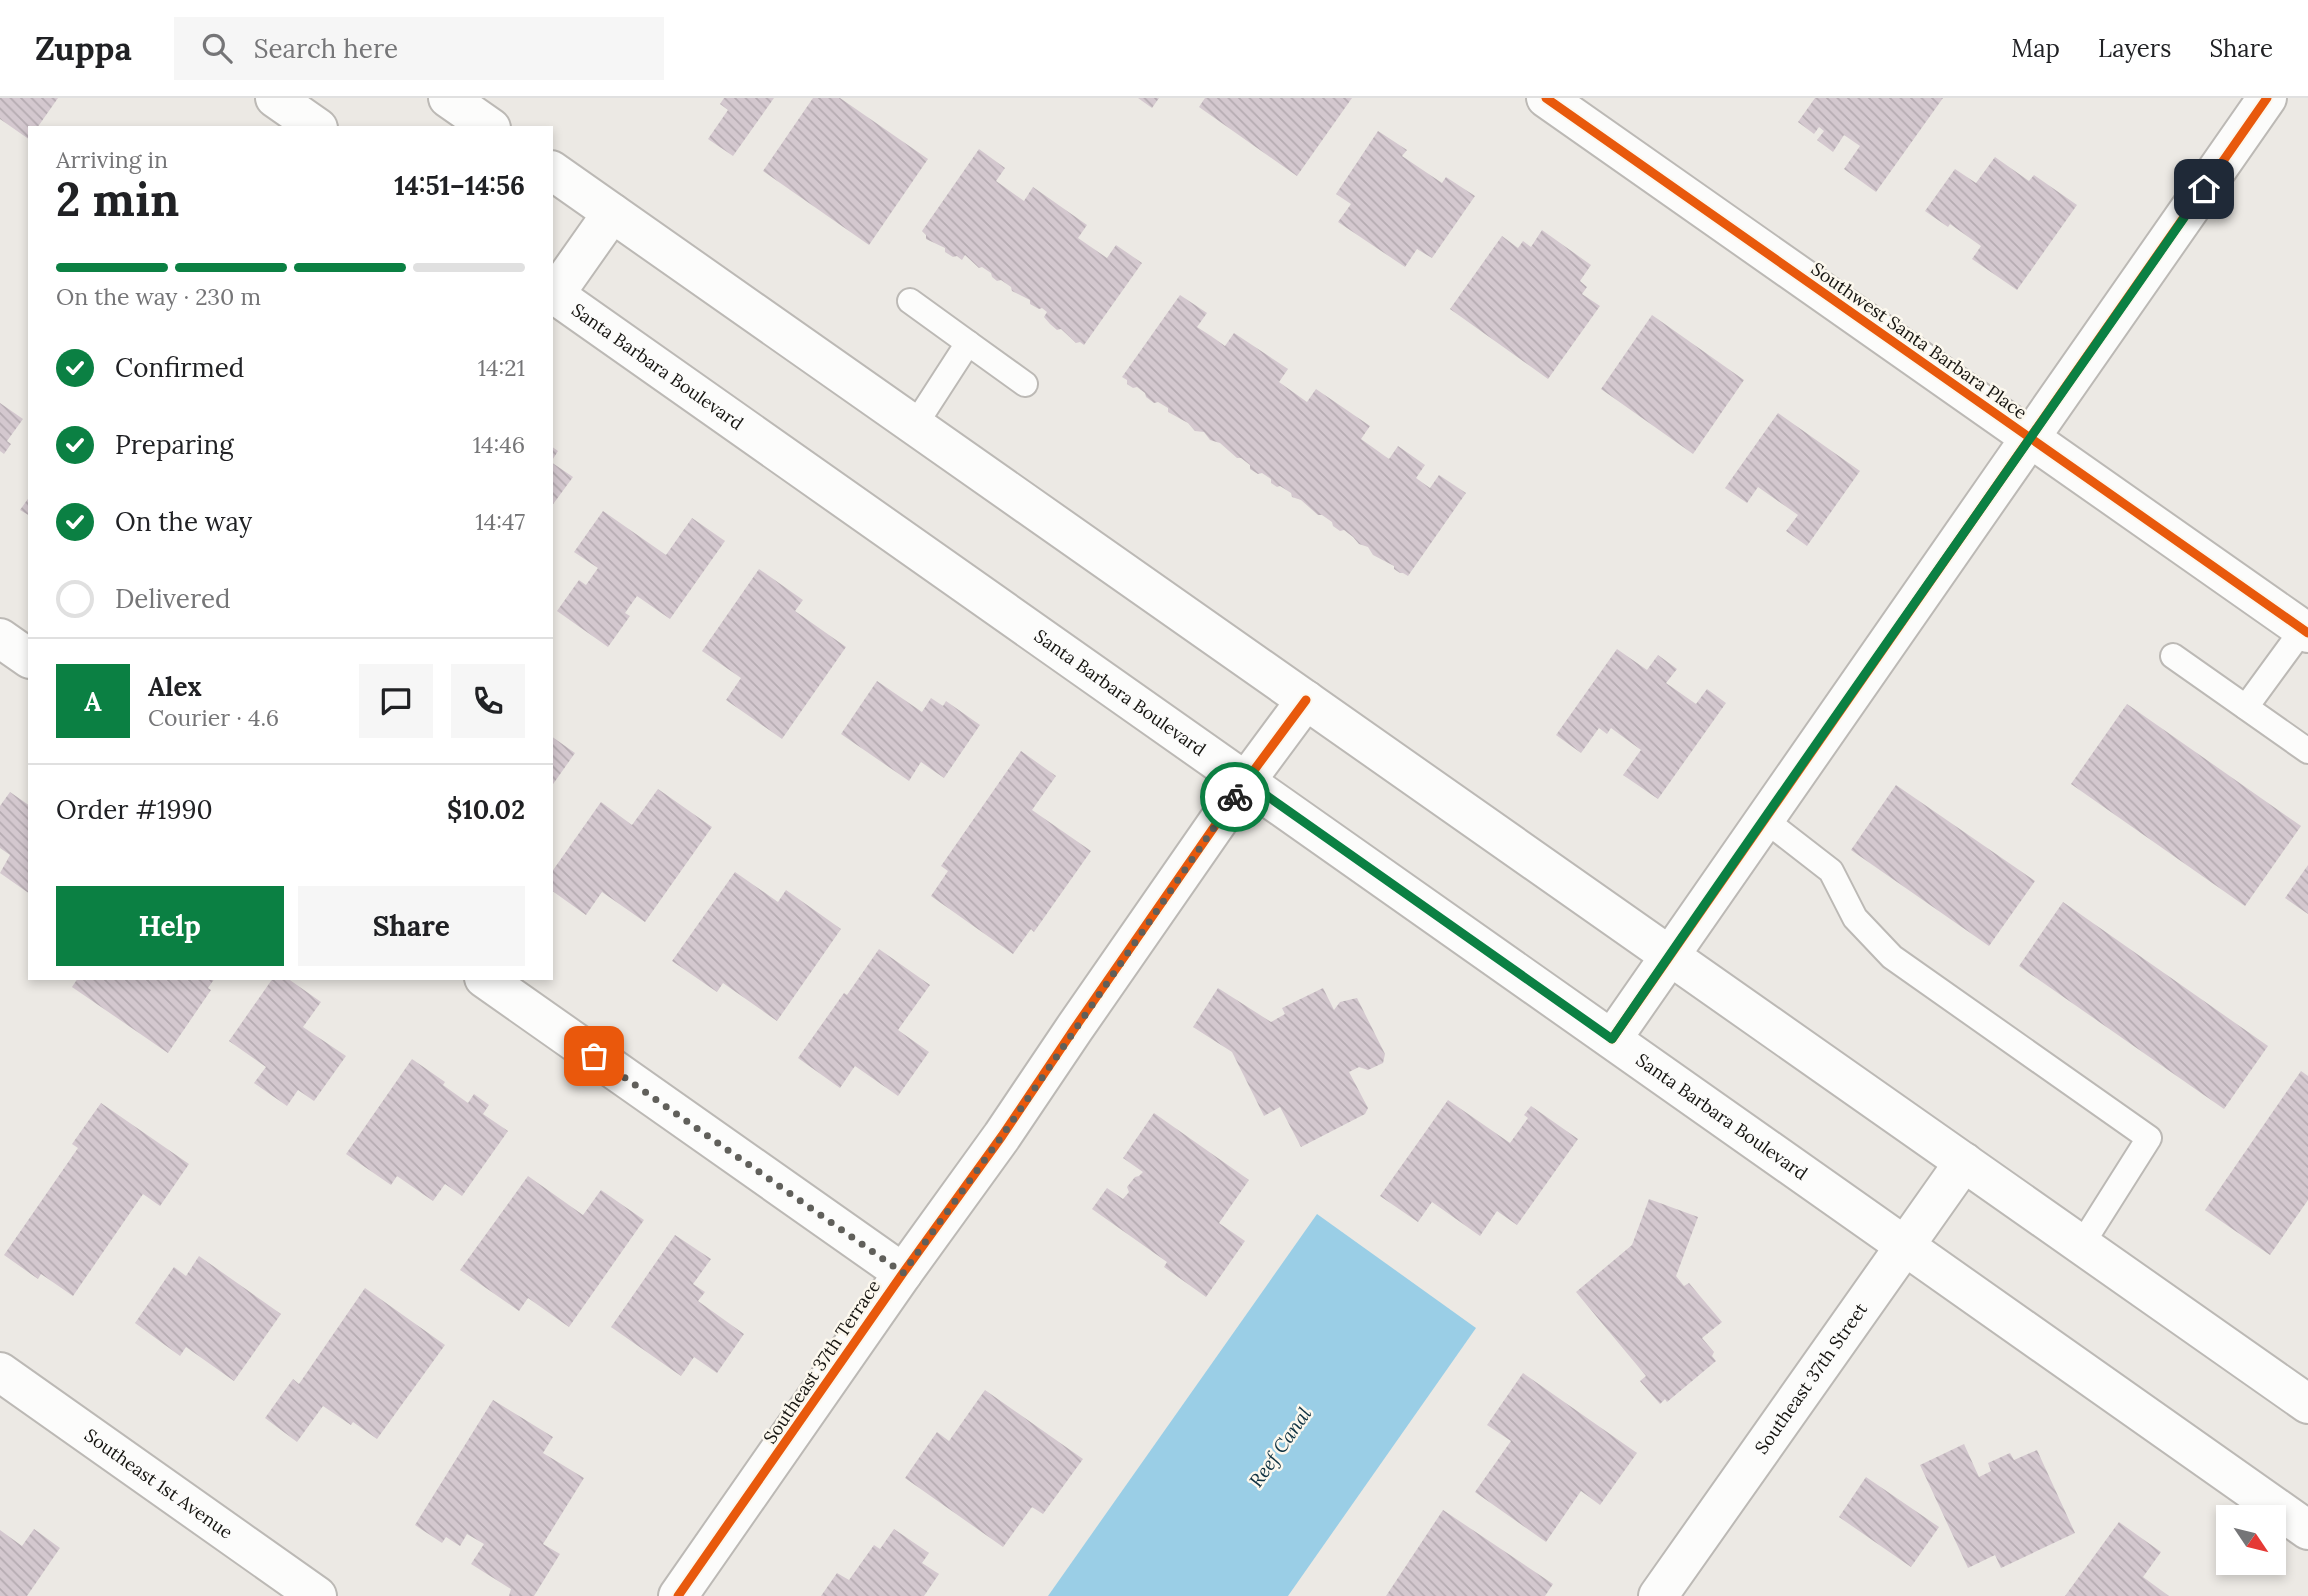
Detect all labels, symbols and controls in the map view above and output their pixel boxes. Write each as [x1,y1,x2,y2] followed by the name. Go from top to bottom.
[174,17,664,80] search box
[35,27,132,69] text: Zuppa
[198,29,236,67] icon: search
[254,32,398,65] text: Search here
[2011,33,2060,64] text: Map
[2098,33,2171,64] text: Layers
[2209,33,2273,64] text: Share
[56,145,168,174] text: Arriving in
[2174,159,2234,219] pin
[394,169,525,202] text: 14:51–14:56
[56,170,179,229] text: 2 min
[2185,170,2223,208] icon: home
[1807,257,2032,424] street label: Southwest Santa Barbara Place
[56,282,261,311] text: On the way · 230 m
[567,298,748,435] street label: Santa Barbara Boulevard
[56,349,94,387] icon: check
[115,351,244,384] text: Confirmed
[478,353,525,382] text: 14:21
[56,426,94,464] icon: check
[115,428,234,461] text: Preparing
[473,430,525,459] text: 14:46
[56,503,94,541] icon: check
[115,505,252,538] text: On the way
[475,507,525,536] text: 14:47
[115,582,231,615] text: Delivered
[1030,624,1211,761] street label: Santa Barbara Boulevard
[359,664,433,738] button: chat
[451,664,525,738] button: phone
[148,670,202,703] text: Alex
[84,685,102,718] text: A
[148,703,279,732] text: Courier · 4.6
[1200,762,1270,832] courier
[1216,778,1254,816] icon: bike
[56,793,213,826] text: Order #1990
[447,793,525,826] text: $10.02
[56,886,284,966] button: Help
[298,886,525,966] button: Share
[564,1026,624,1086] pin
[575,1037,613,1075] icon: bag
[1632,1048,1812,1185] street label: Santa Barbara Boulevard
[758,1275,885,1448] street label: Southeast 37th Terrace
[1750,1298,1872,1458] street label: Southeast 37th Street
[1244,1402,1317,1492] water label: Reef Canal
[80,1423,237,1544] street label: Southeast 1st Avenue
[2216,1505,2286,1575] north arrow
[2216,1505,2286,1575] map controls

